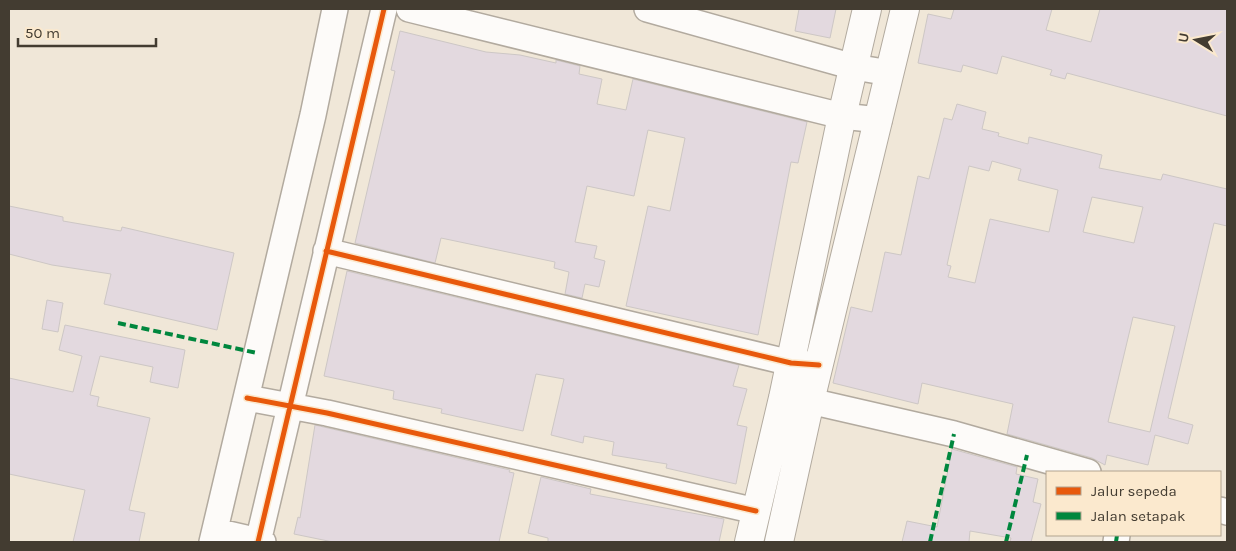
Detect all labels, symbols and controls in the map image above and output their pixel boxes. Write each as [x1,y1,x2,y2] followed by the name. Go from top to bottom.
[18,15,155,47] scale bar
[1171,15,1221,65] north arrow
[25,24,60,42] text: 50 m
[1174,32,1193,44] text: U
[1046,471,1221,536] legend
[1091,482,1177,500] text: Jalur sepeda
[1091,507,1185,525] text: Jalan setapak

